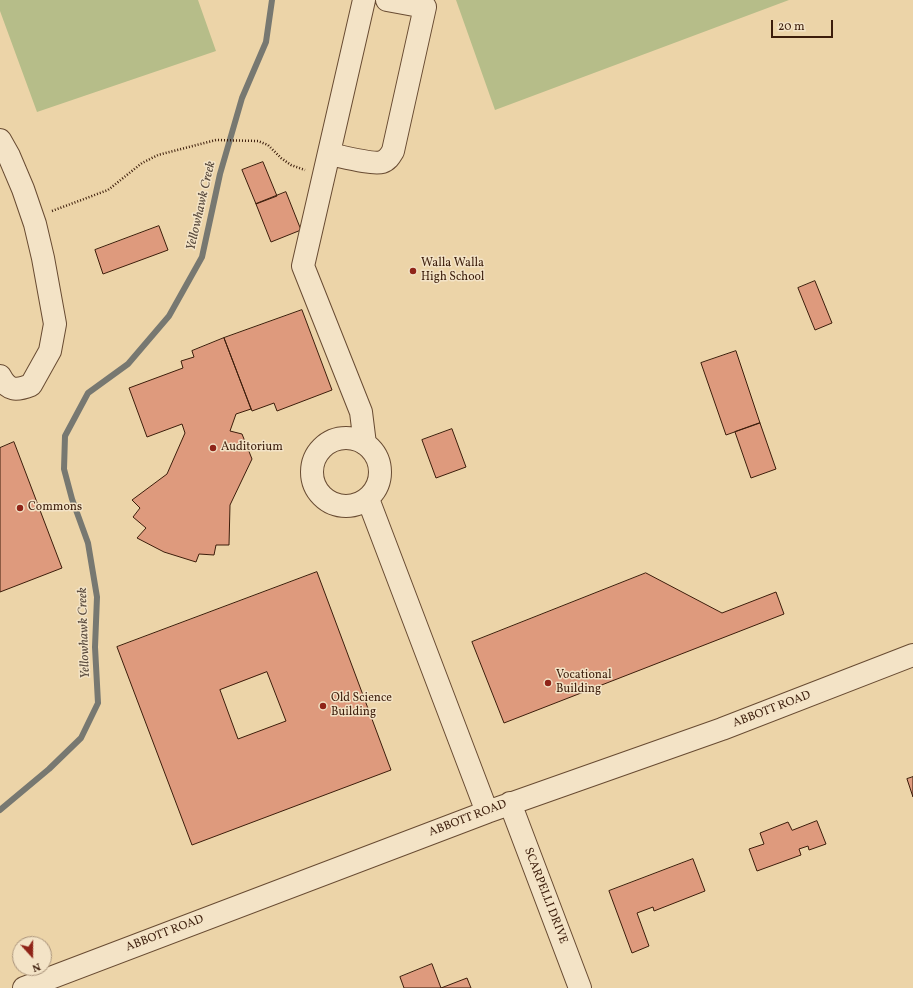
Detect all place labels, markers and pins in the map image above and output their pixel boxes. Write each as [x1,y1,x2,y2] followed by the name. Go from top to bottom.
[421,257,484,285] place label: Walla Walla High School
[408,266,418,276] marker: Walla Walla High School
[221,441,283,455] place label: Auditorium
[208,443,218,453] marker: Auditorium
[28,501,82,515] place label: Commons
[15,503,25,513] marker: Commons
[556,669,612,697] place label: Vocational Building
[543,678,553,688] marker: Vocational Building
[331,692,392,720] place label: Old Science Building
[318,701,328,711] marker: Old Science Building

